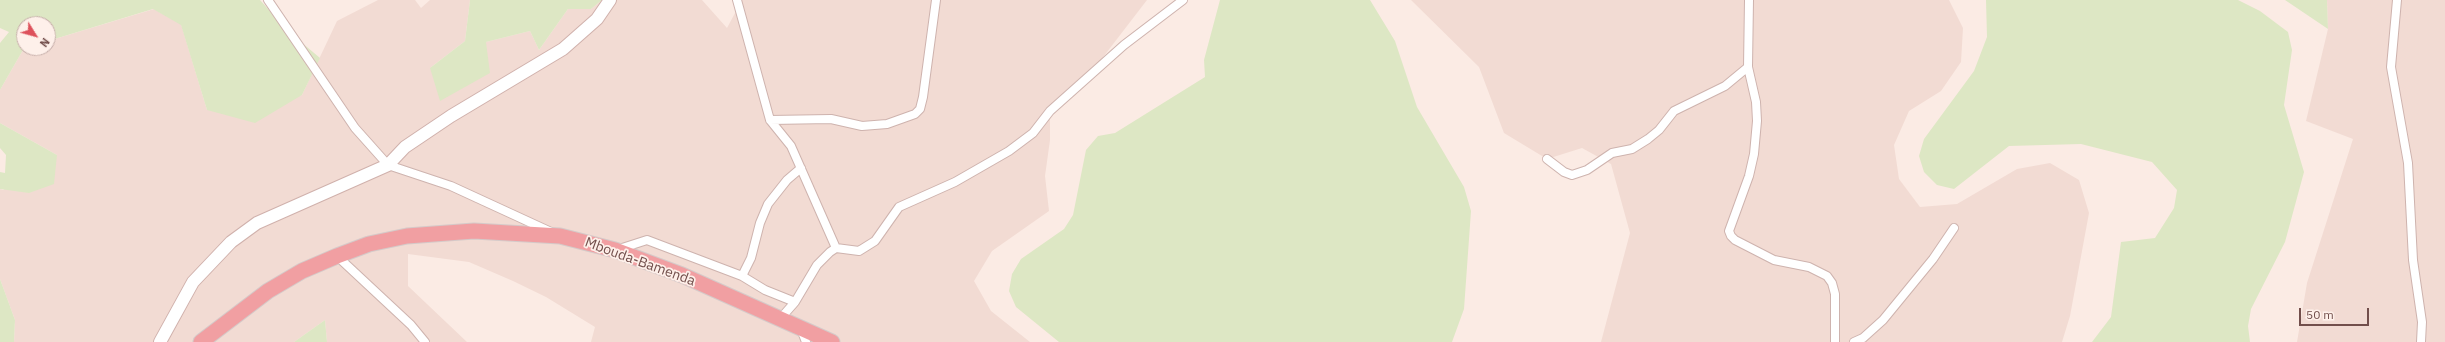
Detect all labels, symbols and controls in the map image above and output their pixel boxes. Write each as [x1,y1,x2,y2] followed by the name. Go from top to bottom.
[16,16,56,56] north arrow
[37,35,53,50] text: N
[582,234,698,290] street label: Mbouda-Bamenda
[2301,300,2371,326] scale bar
[2306,307,2334,322] text: 50 m

